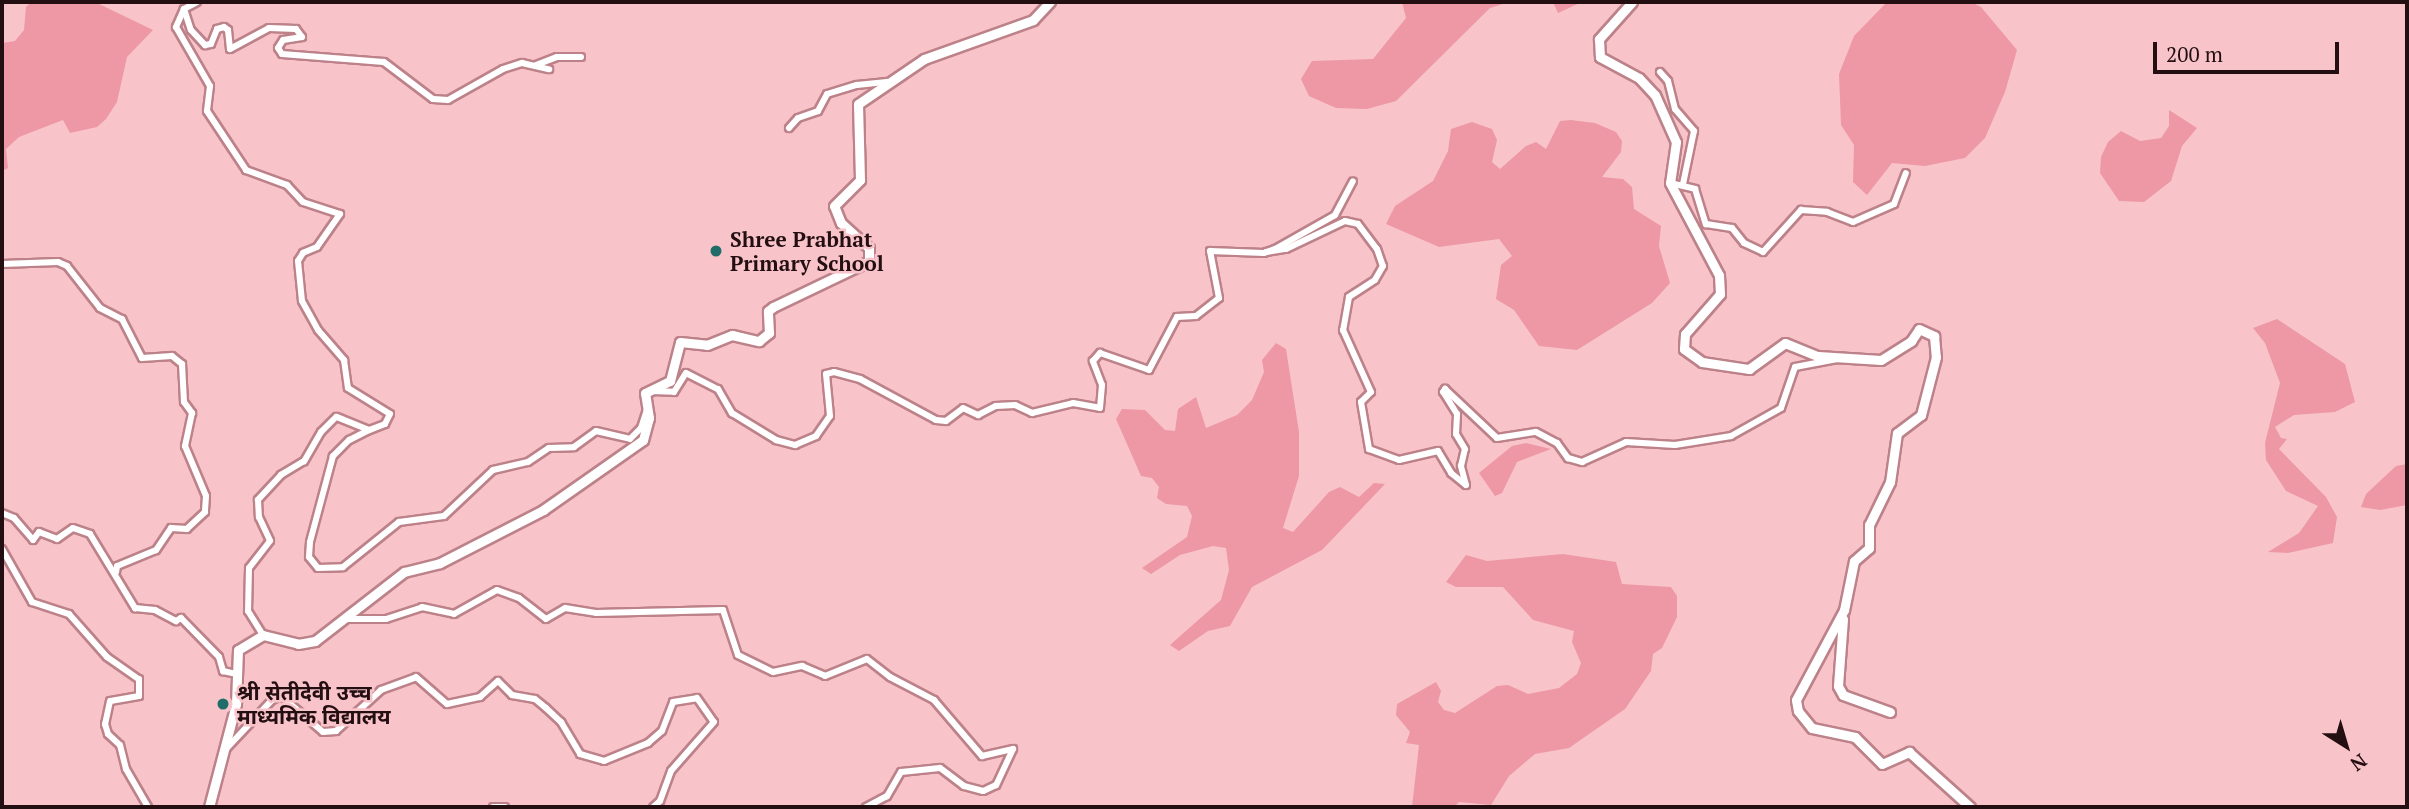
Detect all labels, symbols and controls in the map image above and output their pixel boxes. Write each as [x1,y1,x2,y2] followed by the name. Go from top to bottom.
[2157,28,2342,72] scale bar
[2166,40,2223,68] text: 200 m
[730,226,884,276] place label: Shree Prabhat Primary School
[708,243,724,259] marker: Shree Prabhat Primary School
[237,679,391,729] place label: श्री सेतीदेवी उच्च माध्यमिक विद्यालय
[215,696,231,712] marker: श्री सेतीदेवी उच्च माध्यमिक विद्यालय
[2311,711,2381,781] north arrow
[2346,749,2372,777] text: N

